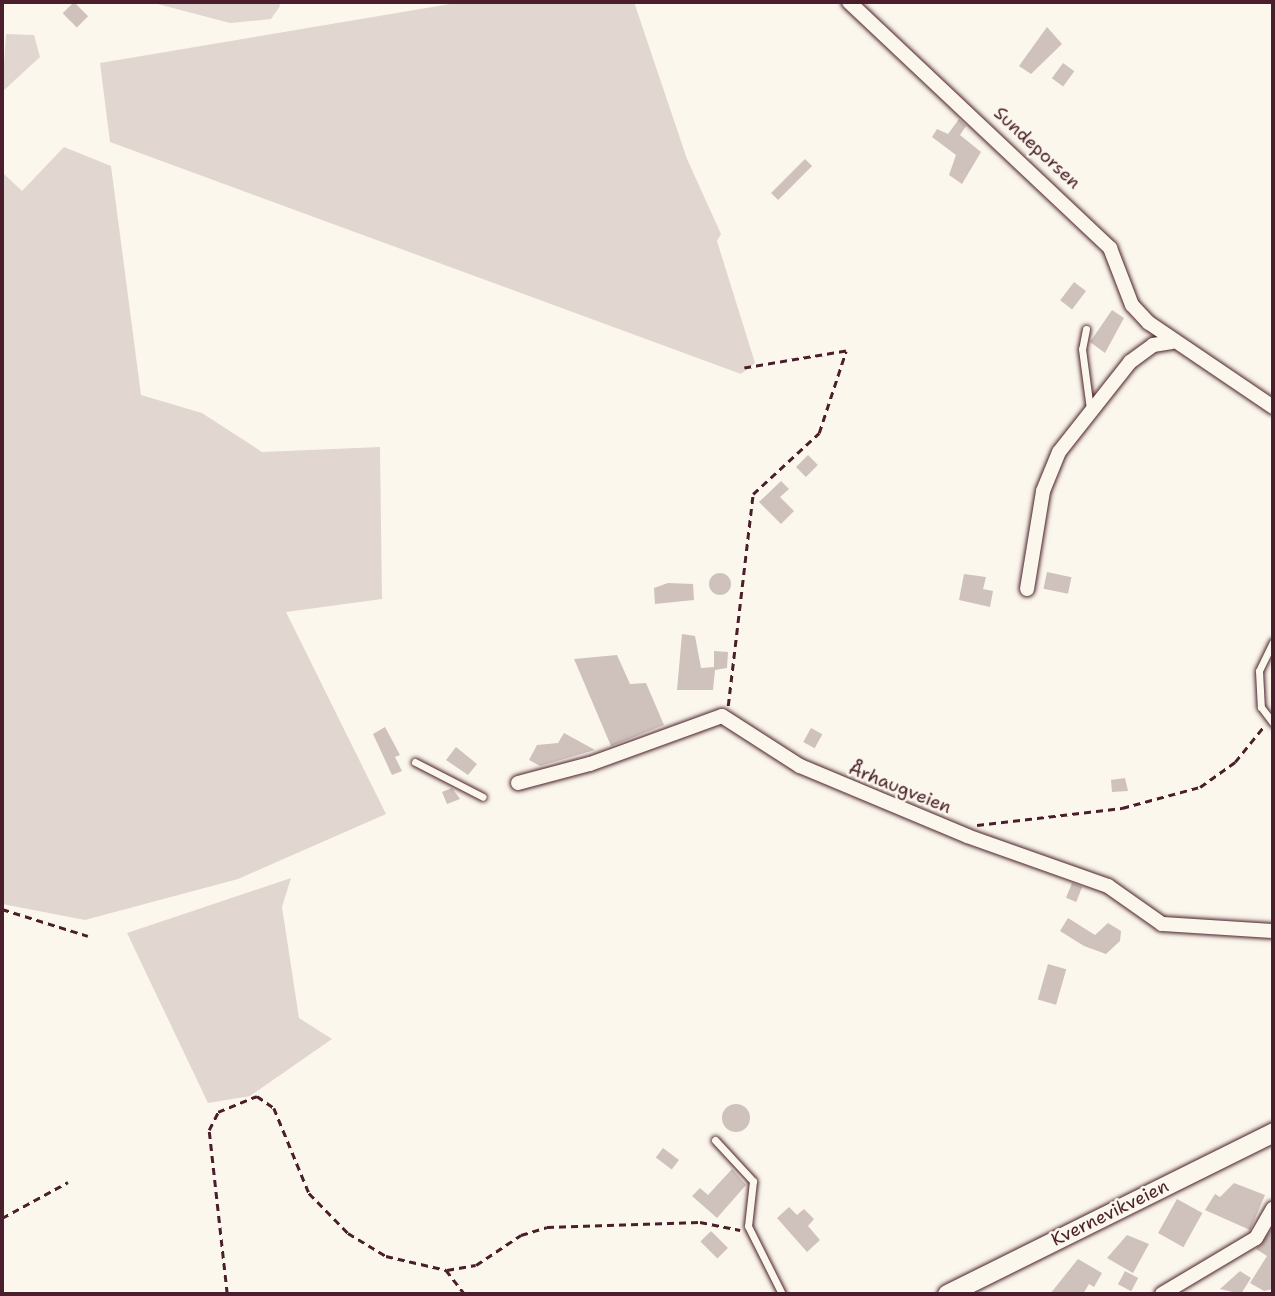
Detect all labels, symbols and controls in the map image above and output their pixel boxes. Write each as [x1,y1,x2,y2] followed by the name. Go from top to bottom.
[989,102,1085,194] street label: Sundeporsen
[845,758,955,818] street label: Århaugveien
[1048,1175,1172,1251] street label: Kvernevikveien

